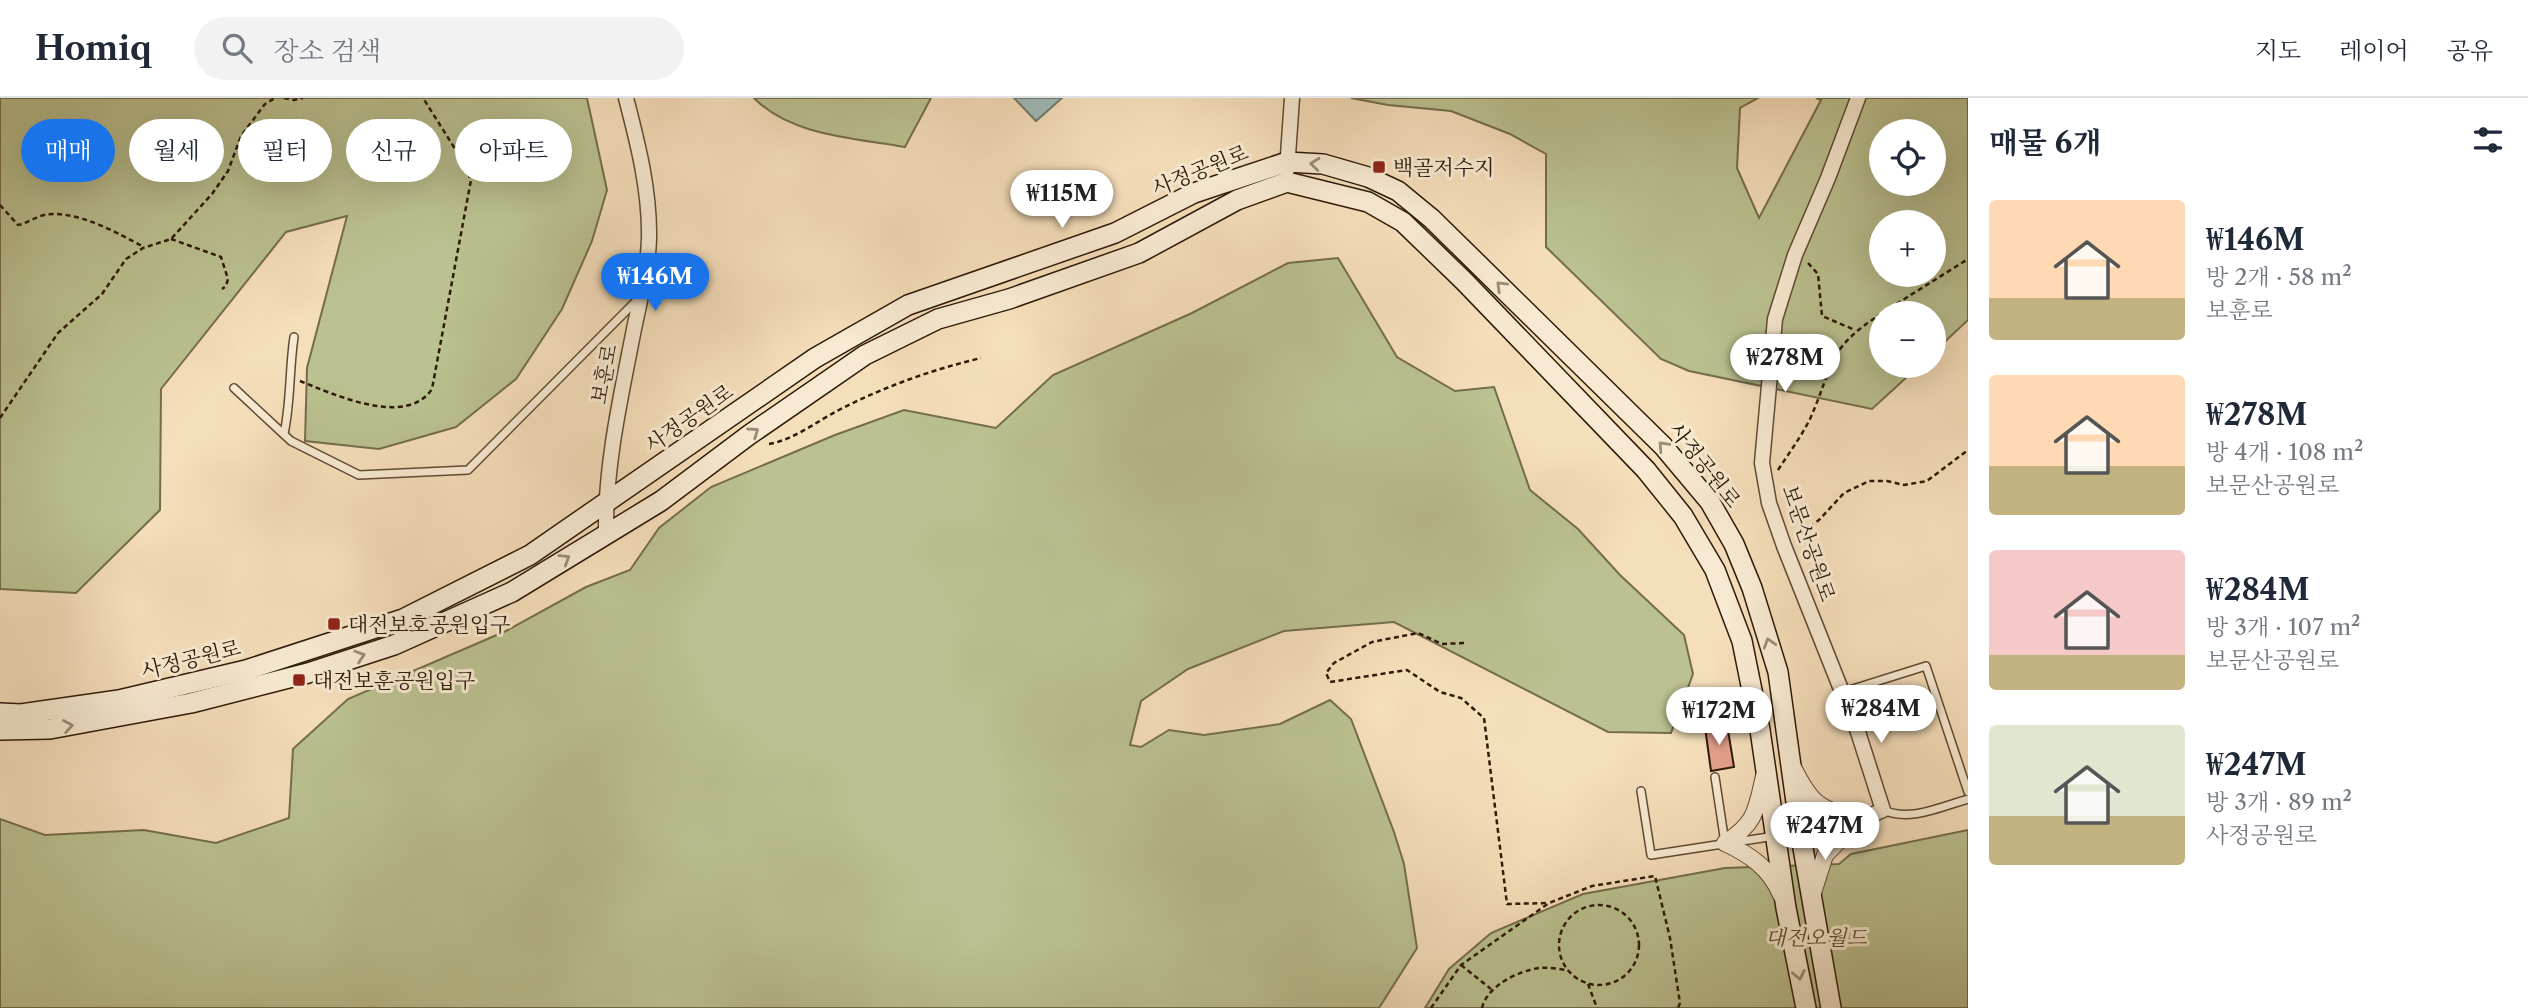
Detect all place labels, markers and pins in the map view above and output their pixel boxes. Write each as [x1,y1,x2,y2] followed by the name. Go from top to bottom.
[1393,155,1494,180] place label: 백골저수지
[1371,159,1387,175] marker: 백골저수지
[1013,170,1111,230] pin: ₩115M
[606,254,704,313] pin: ₩146M
[1736,334,1834,394] pin: ₩278M
[348,612,510,637] place label: 대전보호공원입구
[326,616,342,632] marker: 대전보호공원입구
[313,668,475,693] place label: 대전보훈공원입구
[291,672,307,688] marker: 대전보훈공원입구
[1832,686,1930,745] pin: ₩284M
[1670,688,1768,747] pin: ₩172M
[1776,802,1874,862] pin: ₩247M

